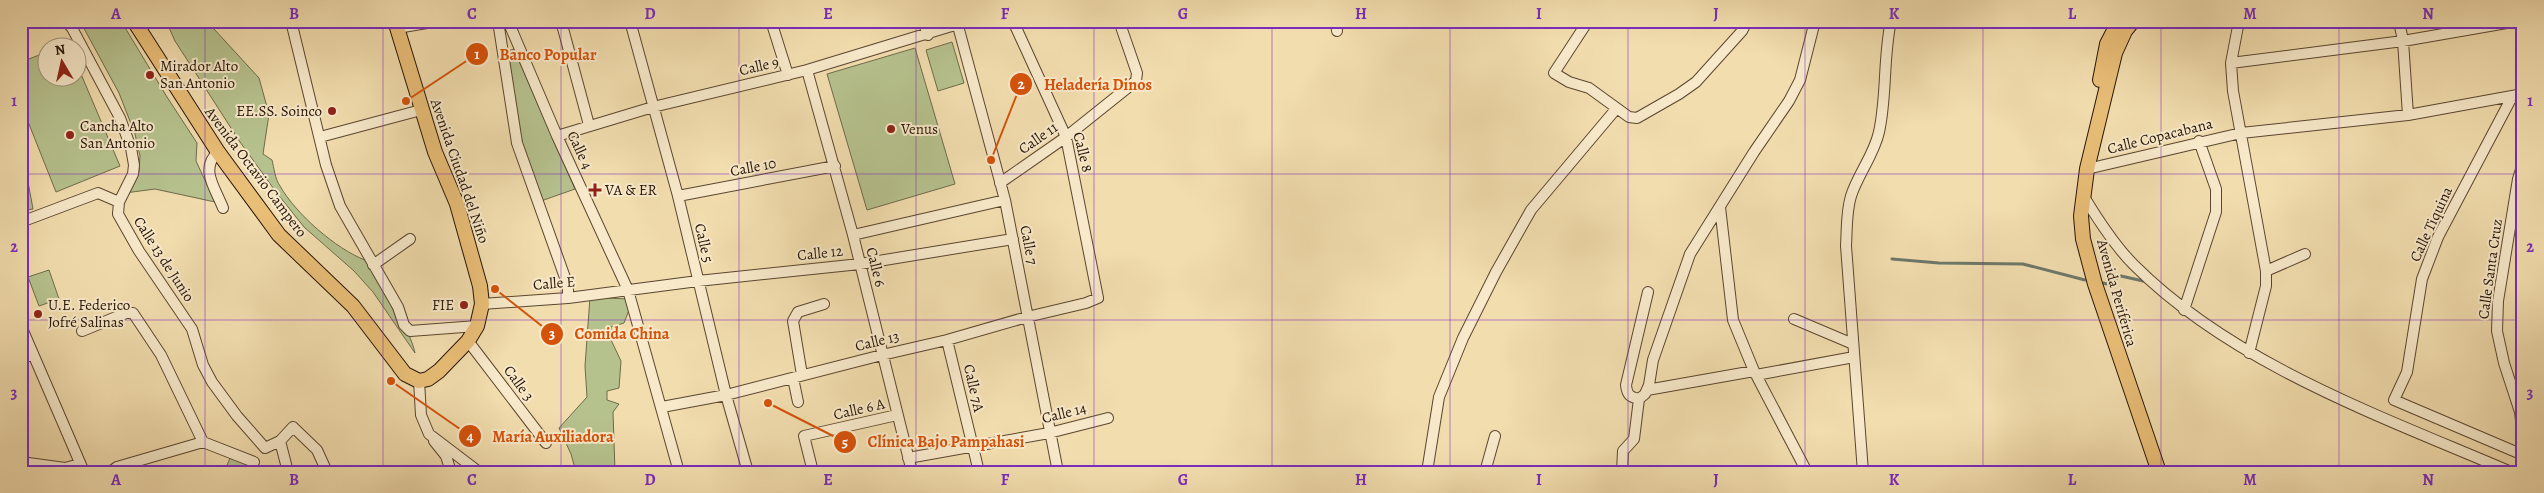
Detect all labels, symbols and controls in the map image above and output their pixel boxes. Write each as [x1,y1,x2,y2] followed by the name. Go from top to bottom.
[110,3,122,25] text: A
[289,3,299,25] text: B
[467,3,477,25] text: C
[644,3,656,25] text: D
[823,3,833,25] text: E
[1001,3,1010,25] text: F
[1178,3,1188,25] text: G
[1355,3,1367,25] text: H
[1536,3,1542,25] text: I
[1713,3,1719,25] text: J
[1889,3,1900,25] text: K
[2068,3,2077,25] text: L
[2243,3,2257,25] text: M
[2422,3,2434,25] text: N
[38,38,88,88] north arrow
[465,38,607,69] callout: Banco Popular
[54,39,67,60] text: N
[474,44,480,64] text: 1
[499,44,597,66] text: Banco Popular
[737,52,781,80] street label: Calle 9
[160,56,238,93] place label: Mirador Alto San Antonio
[144,69,156,81] marker: Mirador Alto San Antonio
[1009,69,1162,100] callout: Heladería Dinos
[1017,74,1025,94] text: 2
[1044,74,1152,96] text: Heladería Dinos
[11,90,17,112] text: 1
[2527,90,2533,112] text: 1
[426,95,494,246] street label: Avenida Ciudad del Niño
[236,101,322,121] place label: EE.SS. Soinco
[200,102,312,241] street label: Avenida Octavio Campero
[326,105,338,117] marker: EE.SS. Soinco
[2105,113,2215,159] street label: Calle Copacabana
[80,116,155,153] place label: Cancha Alto San Antonio
[1014,117,1062,159] street label: Calle 11
[900,119,938,139] place label: Venus
[885,123,897,135] marker: Venus
[562,128,598,173] street label: Calle 4
[64,129,76,141] marker: Cancha Alto San Antonio
[1068,130,1098,174] street label: Calle 8
[728,153,778,181] street label: Calle 10
[604,180,658,200] place label: VA & ER
[2405,183,2457,265] street label: Calle Tiquina
[589,184,601,196] marker: VA & ER
[129,212,199,306] street label: Calle 13 de Junio
[2473,217,2507,320] street label: Calle Santa Cruz
[690,221,718,265] street label: Calle 5
[1015,224,1043,267] street label: Calle 7
[10,236,18,258] text: 2
[2092,236,2142,349] street label: Avenida Periférica
[2526,236,2534,258] text: 2
[796,241,844,265] street label: Calle 12
[861,245,891,289] street label: Calle 6
[532,271,576,295] street label: Calle E
[48,295,130,332] place label: U.E. Federico Jofré Salinas
[432,295,454,315] place label: FIE
[458,299,470,311] marker: FIE
[32,308,44,320] marker: U.E. Federico Jofré Salinas
[540,318,680,349] callout: Comida China
[574,323,670,345] text: Comida China
[549,324,555,344] text: 3
[853,326,901,356] street label: Calle 13
[499,361,539,405] street label: Calle 3
[959,362,989,414] street label: Calle 7A
[11,382,18,404] text: 3
[2527,382,2534,404] text: 3
[831,393,887,425] street label: Calle 6 A
[1040,398,1089,428] street label: Calle 14
[457,420,624,451] callout: María Auxiliadora
[466,426,474,446] text: 4
[492,426,614,448] text: María Auxiliadora
[832,426,1034,457] callout: Clínica Bajo Pampahasi
[868,431,1025,453] text: Clínica Bajo Pampahasi
[842,432,848,452] text: 5
[110,469,122,491] text: A
[289,469,299,491] text: B
[467,469,477,491] text: C
[644,469,656,491] text: D
[823,469,833,491] text: E
[1001,469,1010,491] text: F
[1178,469,1188,491] text: G
[1355,469,1367,491] text: H
[1536,469,1542,491] text: I
[1713,469,1719,491] text: J
[1889,469,1900,491] text: K
[2068,469,2077,491] text: L
[2243,469,2257,491] text: M
[2422,469,2434,491] text: N

